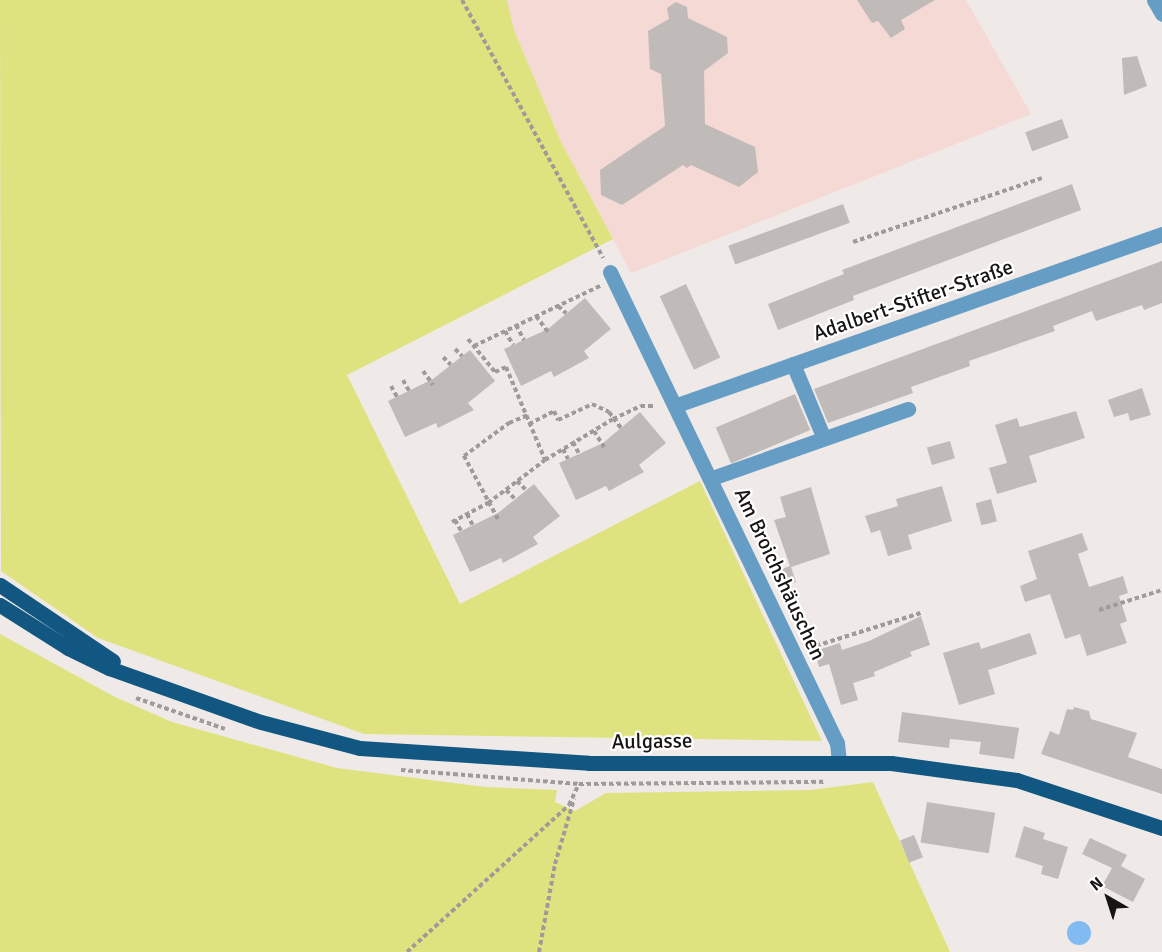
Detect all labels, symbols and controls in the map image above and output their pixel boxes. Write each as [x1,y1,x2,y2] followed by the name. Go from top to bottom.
[810,254,1016,346] street label: Adalbert-Stifter-Straße
[729,484,831,664] street label: Am Broichshäuschen
[611,728,693,754] street label: Aulgasse
[1078,868,1138,928] north arrow
[1086,873,1107,895] text: N

